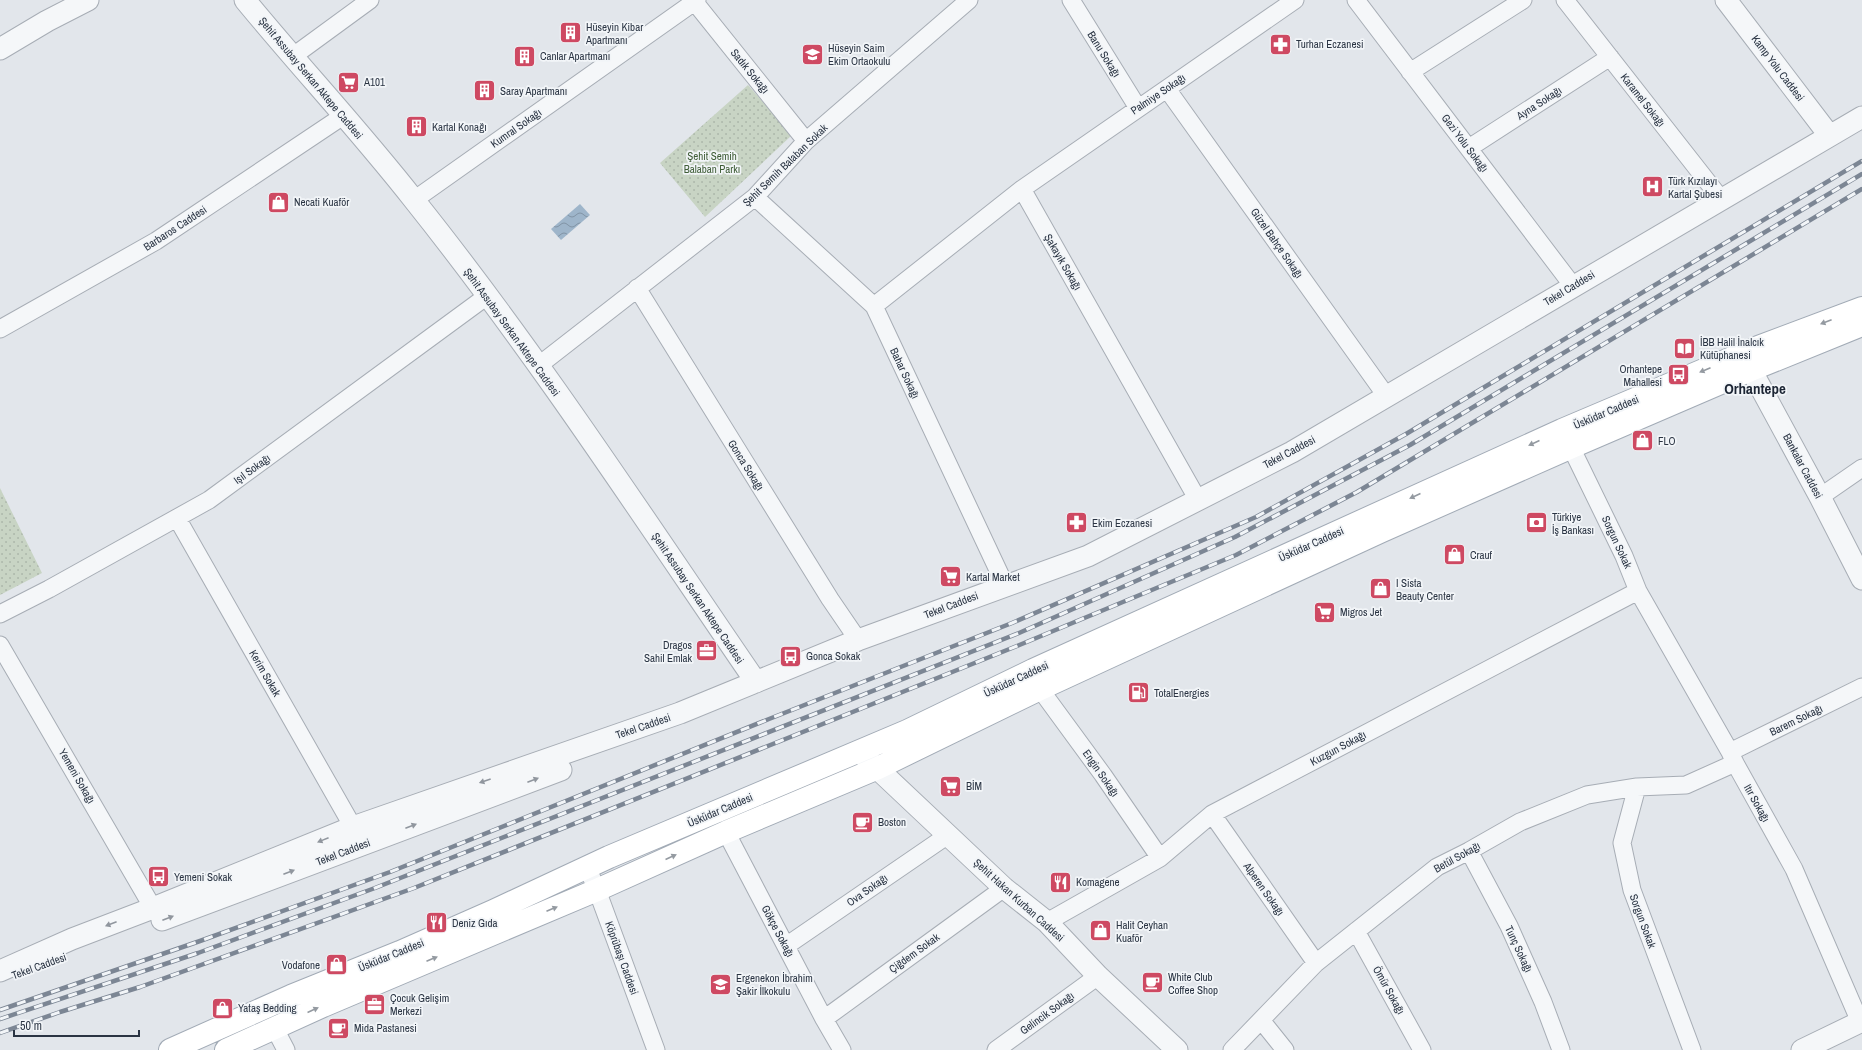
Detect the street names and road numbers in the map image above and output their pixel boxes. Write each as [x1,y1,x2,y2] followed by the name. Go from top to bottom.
[256,14,366,142] street label: Şehit Assubay Serkan Aktepe Caddesi
[1084,28,1124,80] street label: Banu Sokağı
[1749,32,1807,104] street label: Kamp Yolu Caddesi
[728,46,772,96] street label: Sadık Sokağı
[1618,70,1668,130] street label: Karamel Sokağı
[1128,71,1188,117] street label: Palmiye Sokağı
[1513,83,1564,123] street label: Ayna Sokağı
[488,105,544,151] street label: Kumral Sokağı
[1439,111,1491,175] street label: Gezi Yolu Sokağı
[740,120,831,209] street label: Şehit Semih Balaban Sokak
[141,202,209,254] street label: Barbaros Caddesi
[1248,205,1306,281] street label: Güzel Bahçe Sokağı
[1041,231,1085,293] street label: Şakayık Sokağı
[461,265,563,399] street label: Şehit Assubay Serkan Aktepe Caddesi
[1541,267,1597,309] street label: Tekel Caddesi
[887,345,923,401] street label: Bahar Sokağı
[1571,392,1641,432] street label: Üsküdar Caddesi
[1780,431,1826,501] street label: Bankalar Caddesi
[1260,432,1318,472] street label: Tekel Caddesi
[725,437,767,493] street label: Gonca Sokağı
[231,451,273,487] street label: Işıl Sokağı
[1599,513,1636,571] street label: Sorgun Sokak
[1276,523,1346,565] street label: Üsküdar Caddesi
[649,530,747,666] street label: Şehit Assubay Serkan Aktepe Caddesi
[922,588,980,622] street label: Tekel Caddesi
[246,647,284,699] street label: Kerim Sokak
[981,658,1051,700] street label: Üsküdar Caddesi
[1767,701,1825,739] street label: Barem Sokağı
[614,710,672,742] street label: Tekel Caddesi
[1308,727,1368,769] street label: Kuzgun Sokağı
[56,746,98,806] street label: Yemeni Sokağı
[1080,747,1122,799] street label: Engin Sokağı
[1741,782,1773,824] street label: Itır Sokağı
[685,790,755,830] street label: Üsküdar Caddesi
[314,835,372,869] street label: Tekel Caddesi
[1431,838,1483,876] street label: Betül Sokağı
[971,856,1067,944] street label: Şehit Hakan Kurban Caddesi
[1240,859,1287,918] street label: Alperen Sokağı
[844,871,890,909] street label: Ova Sokağı
[1627,892,1659,950] street label: Sorgun Sokak
[759,903,797,959] street label: Gökçe Sokağı
[602,919,642,997] street label: Köprübaşı Caddesi
[1502,923,1536,975] street label: Tunç Sokağı
[886,930,942,976] street label: Çiğdem Sokak
[356,935,426,975] street label: Üsküdar Caddesi
[10,950,68,982] street label: Tekel Caddesi
[1370,963,1408,1017] street label: Ömür Sokağı
[1017,989,1077,1037] street label: Gelincik Sokağı

